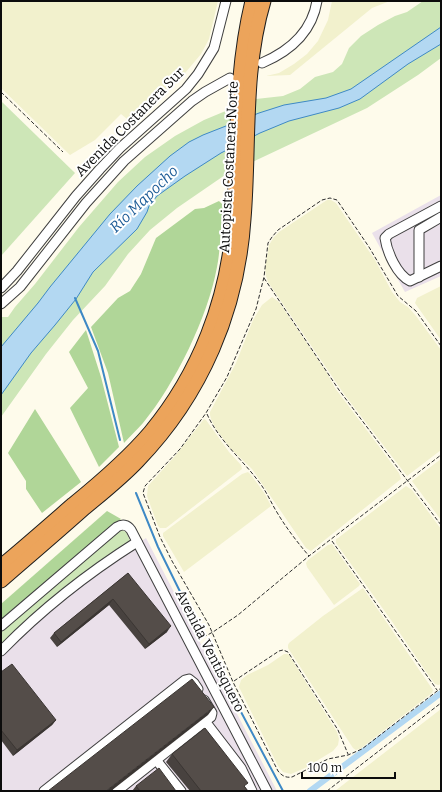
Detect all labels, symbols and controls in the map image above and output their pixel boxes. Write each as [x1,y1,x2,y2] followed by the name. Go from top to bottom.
[72,64,188,180] street label: Avenida Costanera Sur
[216,81,242,253] street label: Autopista Costanera Norte
[106,162,182,236] water label: Río Mapocho
[172,587,248,715] street label: Avenida Ventisquero
[302,754,395,780] scale bar
[308,761,343,775] text: 100 m

